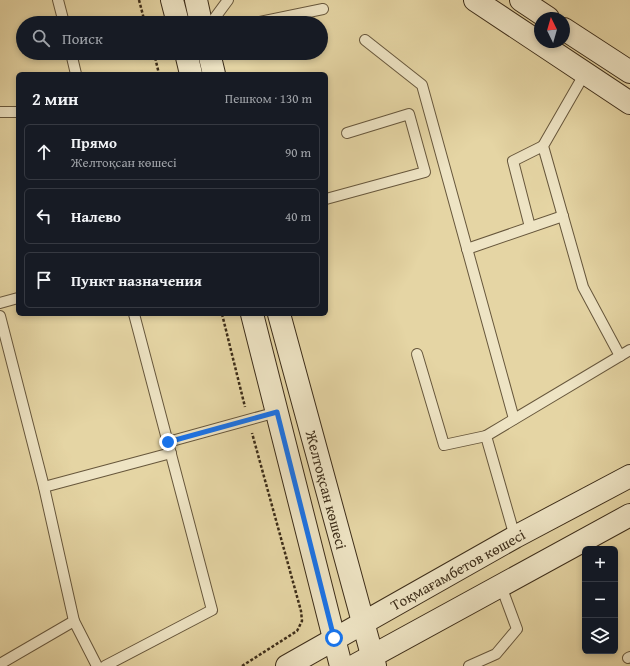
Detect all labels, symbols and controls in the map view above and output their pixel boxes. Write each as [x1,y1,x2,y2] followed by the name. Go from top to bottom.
[534,12,570,48] north arrow
[16,16,328,60] search box
[30,27,52,49] icon: search
[62,28,103,49] text: Поиск
[32,86,78,111] text: 2 мин
[225,89,312,108] text: Пешком · 130 m
[71,132,117,153] text: Прямо
[33,141,55,163] icon: ahead
[285,143,311,162] text: 90 m
[71,153,177,172] text: Желтоқсан көшесі
[33,205,55,227] icon: left
[71,206,121,227] text: Налево
[285,207,311,226] text: 40 m
[33,269,55,291] icon: arrive
[71,270,202,291] text: Пункт назначения
[300,427,352,552] street label: Желтоқсан көшесі
[159,433,177,451] route end
[387,524,529,615] street label: Тоқмағамбетов көшесі
[582,546,618,654] map controls
[582,546,618,582] button: +
[582,582,618,618] button: −
[582,618,618,654] button: layers
[325,629,343,647] route start

